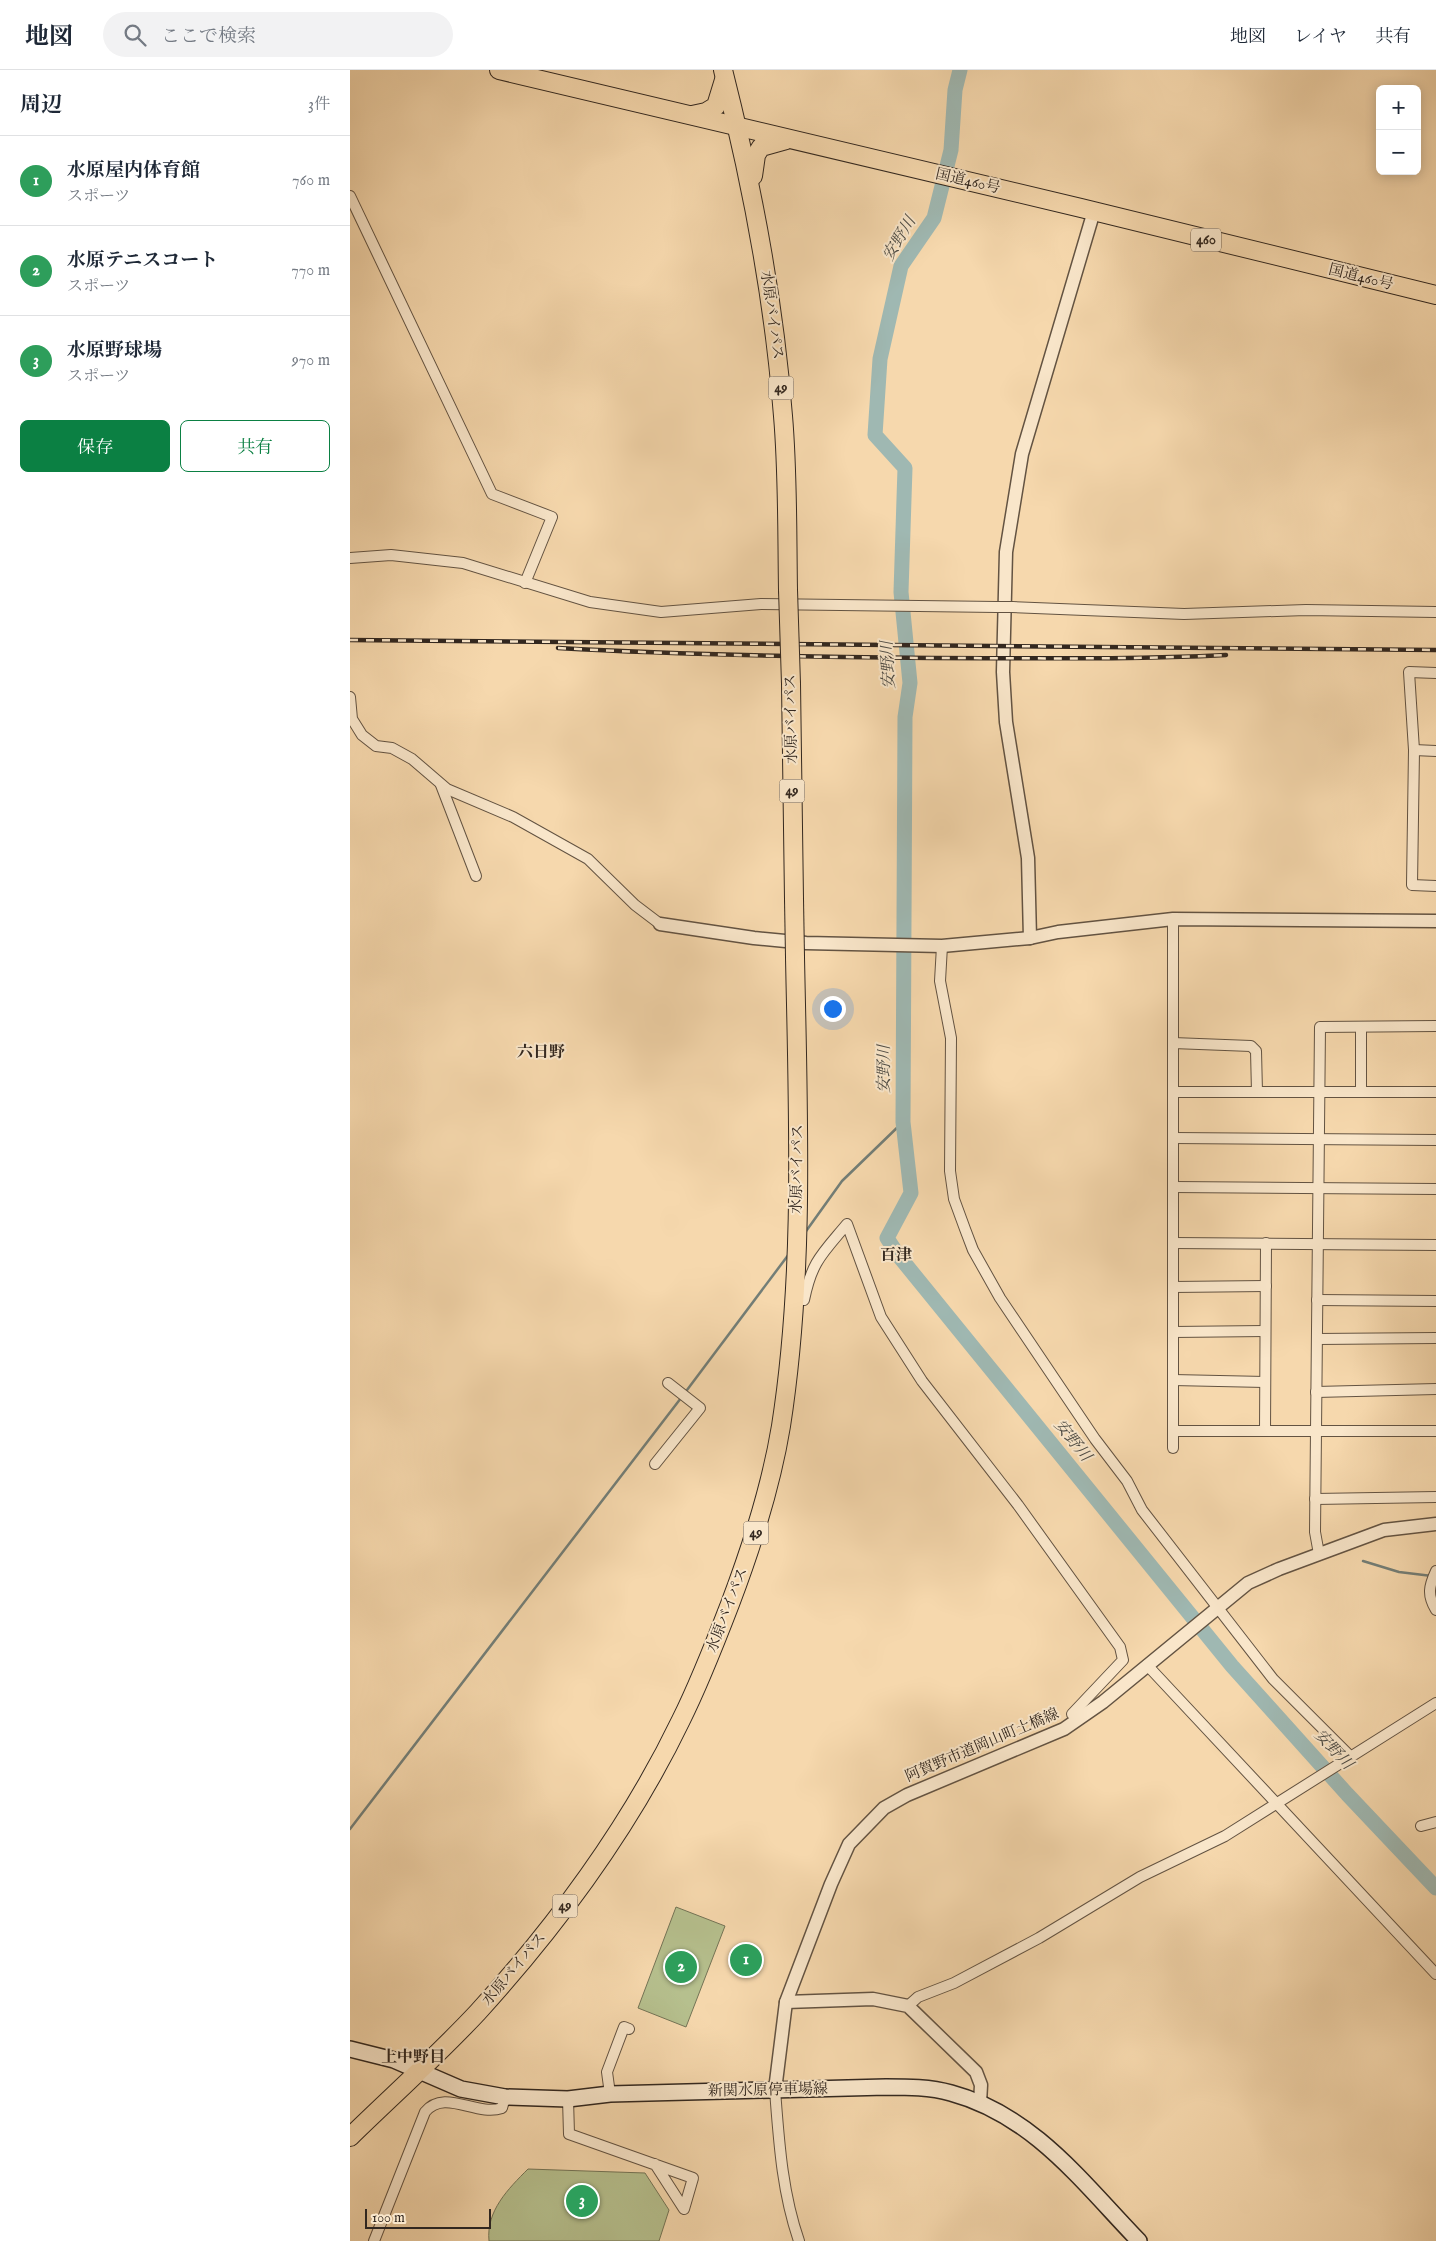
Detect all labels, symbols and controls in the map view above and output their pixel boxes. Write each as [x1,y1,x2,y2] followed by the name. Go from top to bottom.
[103,12,453,57] search box
[121,21,149,49] icon: search
[25,22,73,53] text: 地図
[161,25,256,49] text: ここで検索
[1230,26,1266,49] text: 地図
[1294,26,1347,49] text: レイヤ
[1375,26,1411,49] text: 共有
[1376,85,1421,175] map controls
[1376,85,1421,130] button: +
[20,92,62,119] text: 周辺
[308,95,330,115] text: 3件
[1376,130,1421,175] button: −
[67,159,200,183] text: 水原屋内体育館
[934,164,1002,198] street label: 国道460号
[33,171,39,191] text: 1
[292,171,330,191] text: 760 m
[67,187,130,207] text: スポーツ
[879,212,922,265] water label: 安野川
[1191,228,1221,252] road number: 460
[67,249,218,273] text: 水原テニスコート
[1327,260,1395,294] street label: 国道460号
[32,261,40,281] text: 2
[291,261,330,281] text: 770 m
[756,269,788,361] street label: 水原バイパス
[67,277,130,297] text: スポーツ
[67,339,162,363] text: 水原野球場
[33,351,39,371] text: 3
[292,351,330,371] text: 970 m
[67,367,130,387] text: スポーツ
[768,376,794,400] road number: 49
[20,420,170,472] button: 保存
[180,420,330,472] button: 共有
[878,639,900,689] water label: 安野川
[781,674,801,764] street label: 水原バイパス
[780,779,804,802] road number: 49
[820,996,846,1022] your location
[517,1043,565,1063] district label: 六日野
[875,1043,895,1093] water label: 安野川
[787,1124,807,1214] street label: 水原バイパス
[880,1246,912,1266] district label: 百津
[1049,1416,1096,1467] water label: 安野川
[744,1522,768,1545] road number: 49
[702,1565,752,1655] street label: 水原バイパス
[902,1704,1062,1786] street label: 阿賀野市道岡山町土橋線
[1309,1726,1358,1776] water label: 安野川
[552,1894,578,1918] road number: 49
[478,1929,550,2009] street label: 水原バイパス
[730,1941,762,1979] pin: 1
[665,1948,697,1986] pin: 2
[381,2048,445,2068] district label: 上中野目
[708,2079,828,2101] street label: 新関水原停車場線
[566,2182,598,2220] pin: 3
[365,2206,491,2229] scale bar
[372,2209,405,2227] text: 100 m

